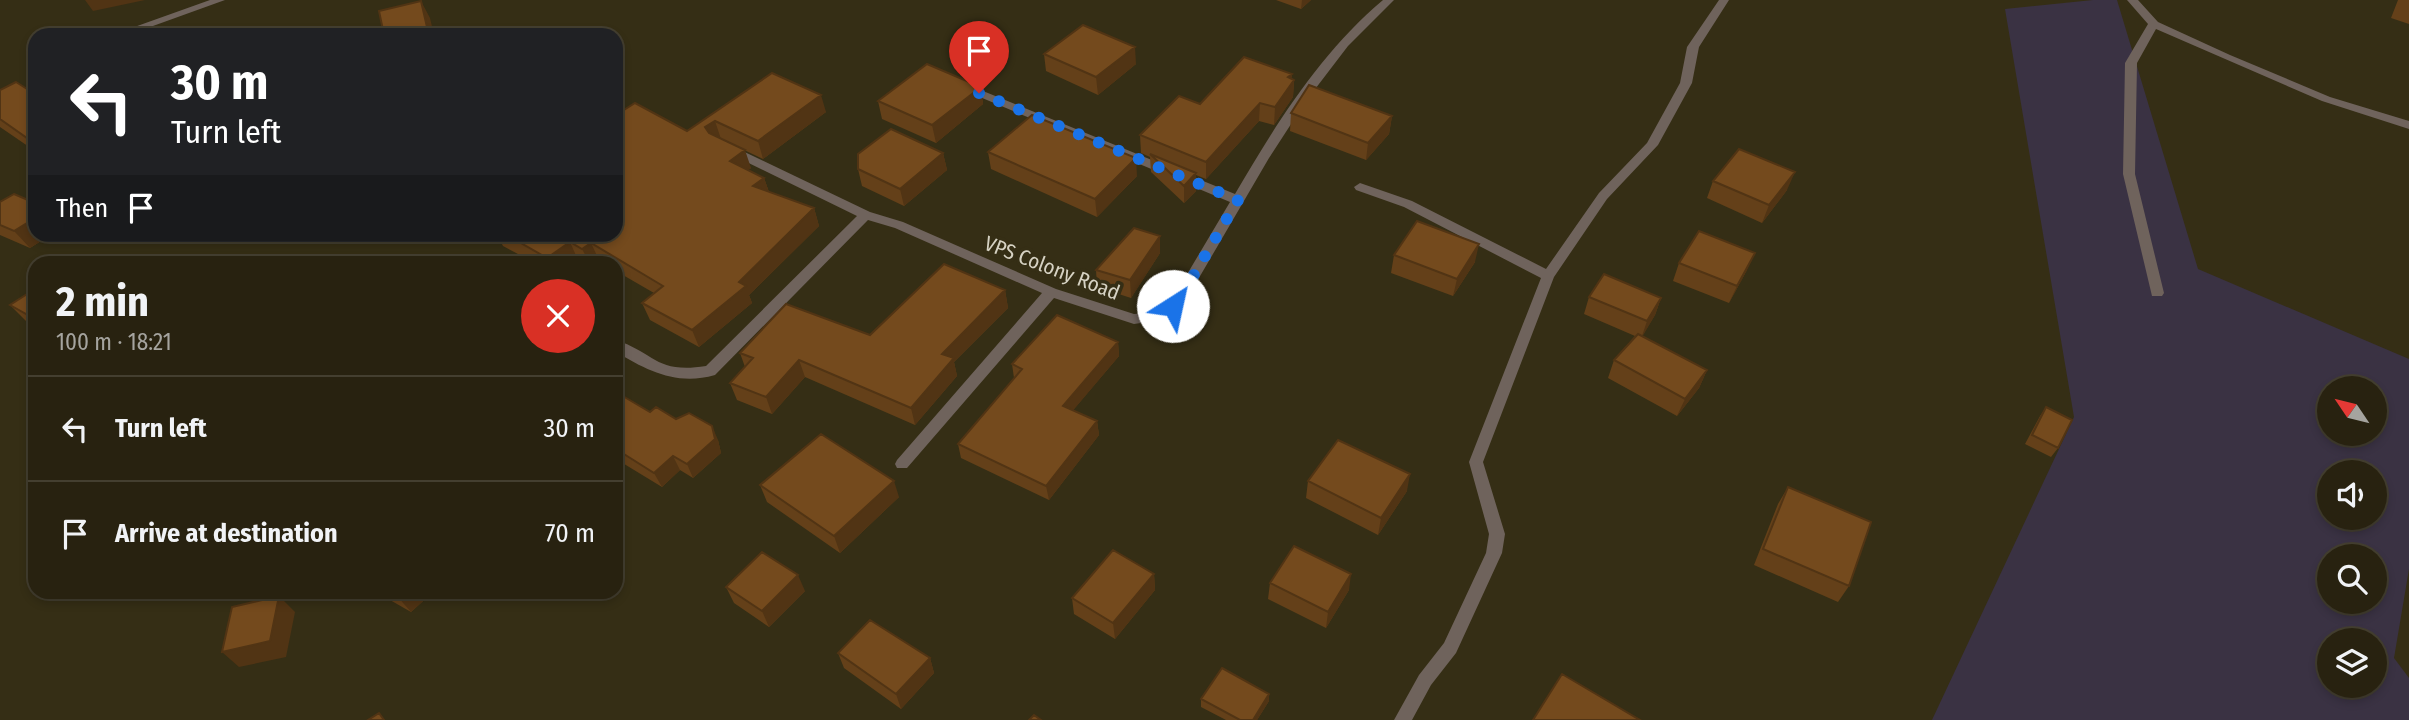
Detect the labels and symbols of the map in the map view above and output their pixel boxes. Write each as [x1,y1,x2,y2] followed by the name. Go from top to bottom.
[949,21,1009,93] pin
[981,230,1123,306] street label: VPS Colony Road
[1136,269,1210,343] position arrow
[2317,376,2387,446] north arrow

